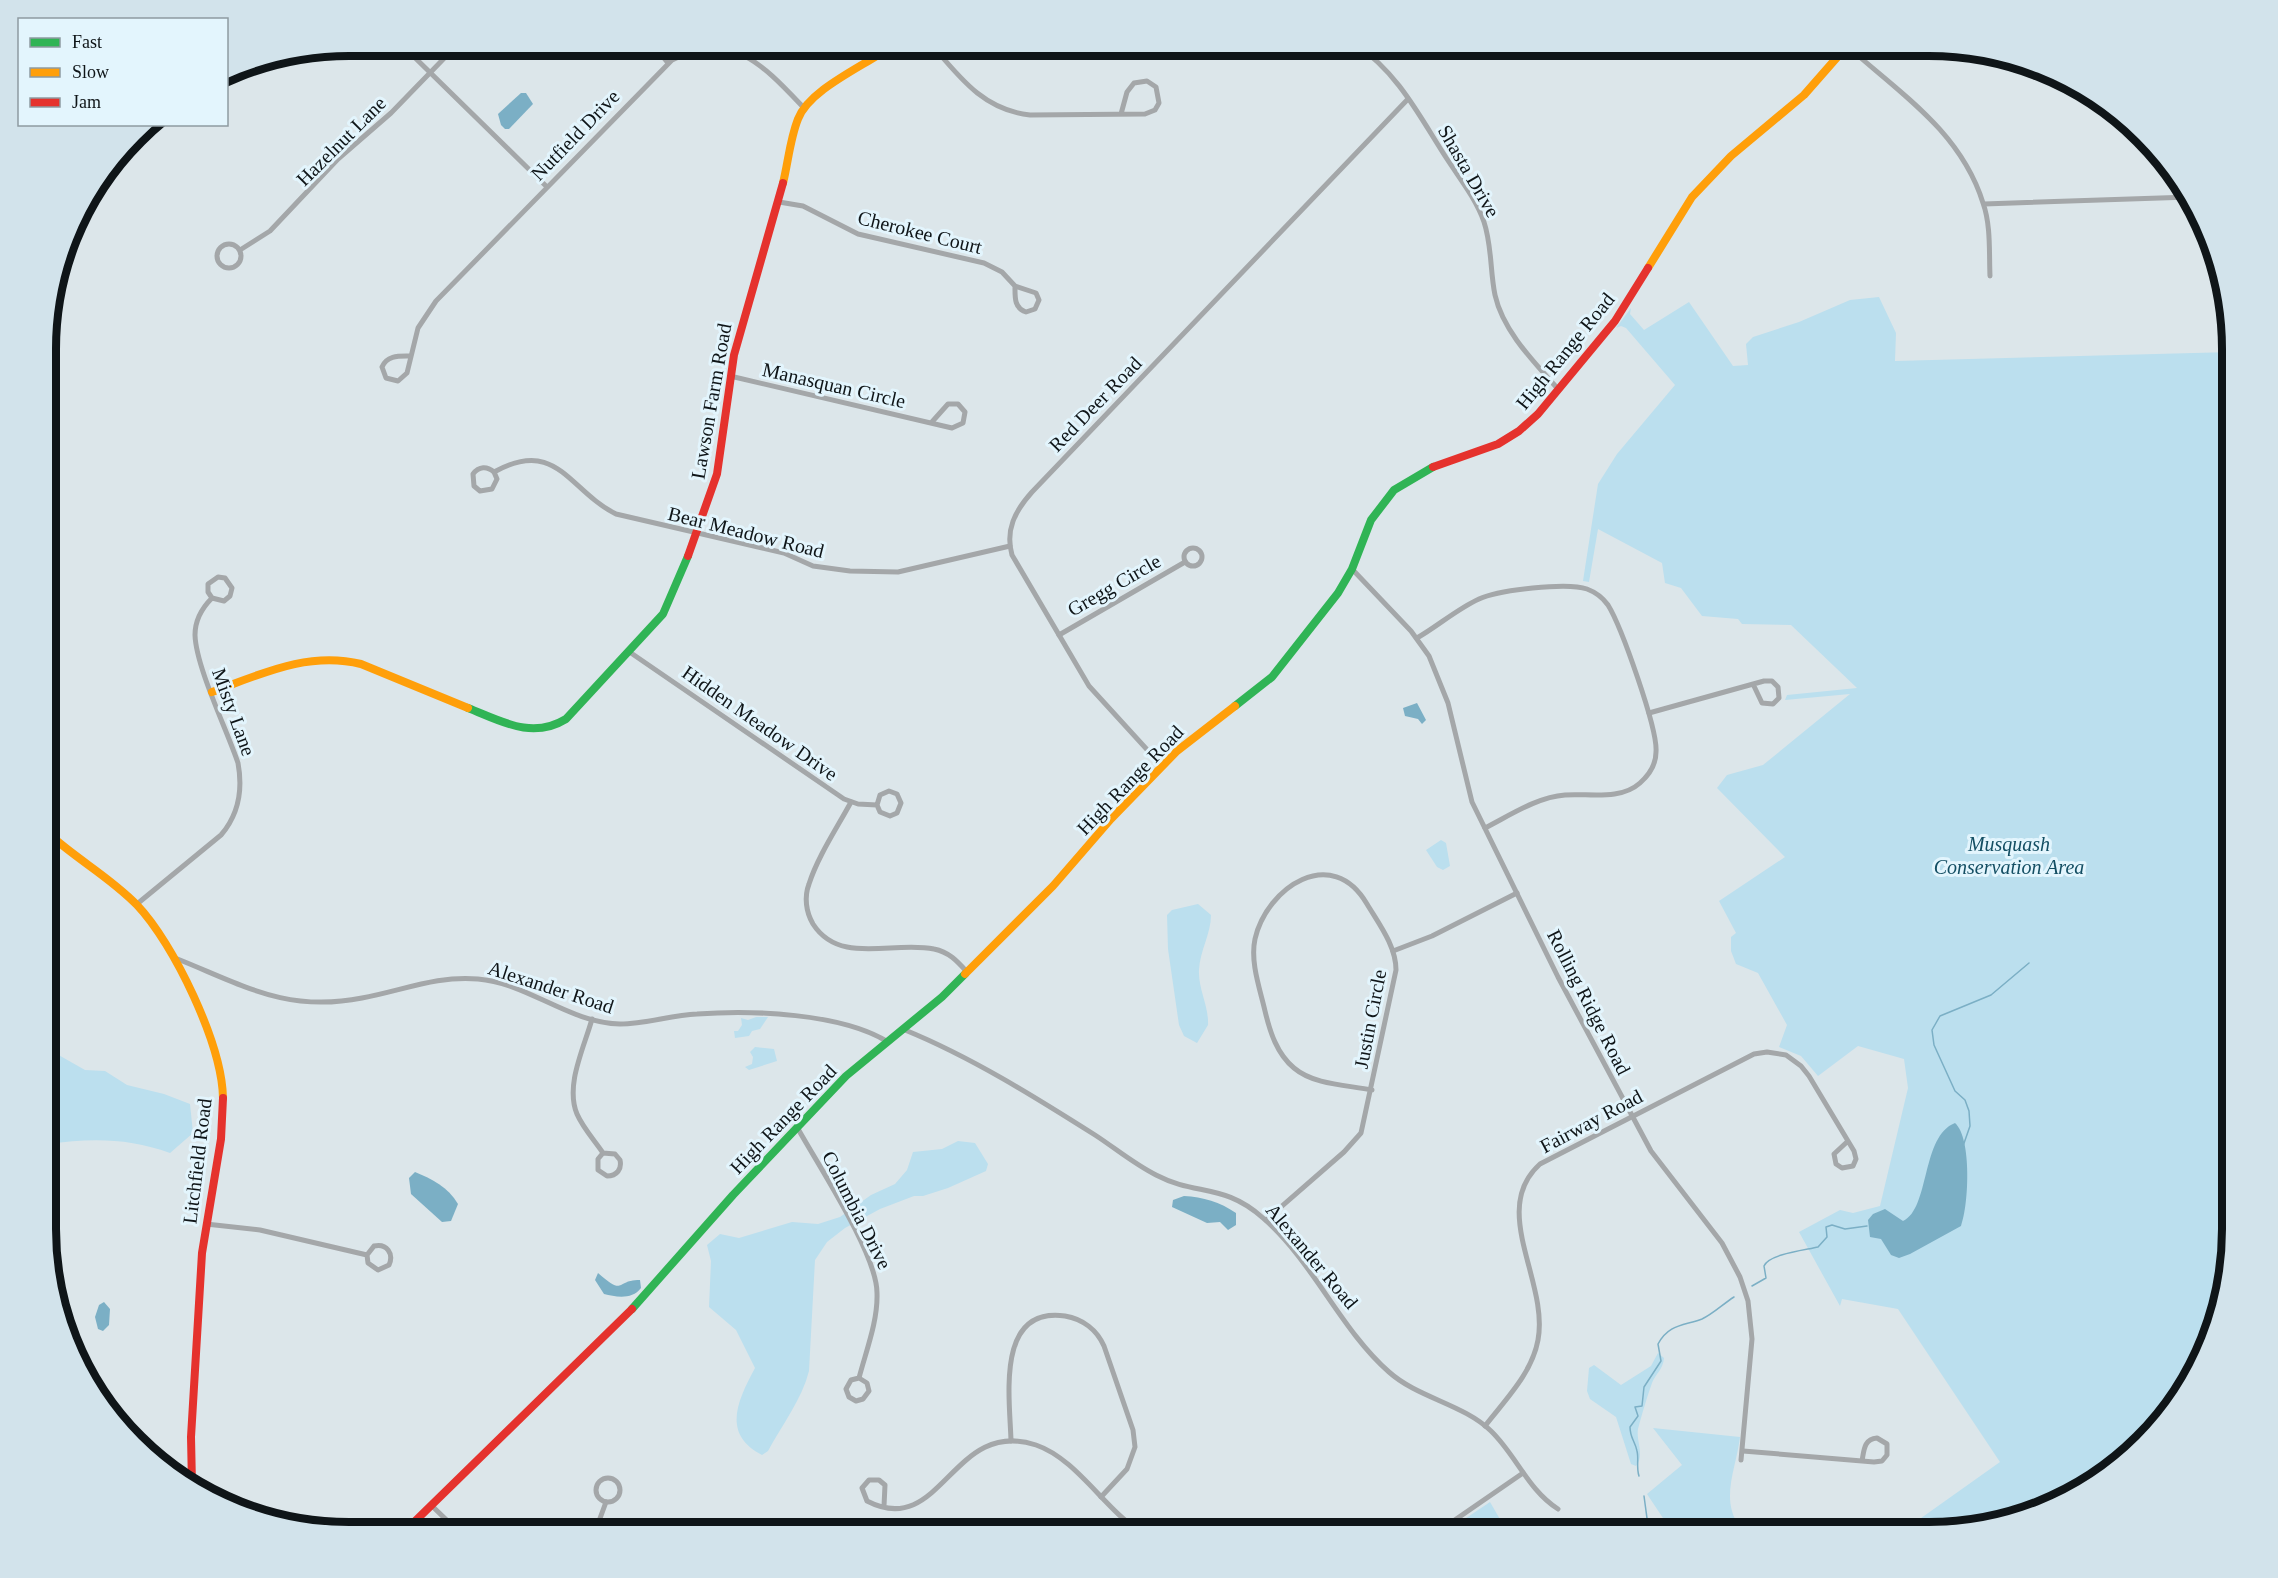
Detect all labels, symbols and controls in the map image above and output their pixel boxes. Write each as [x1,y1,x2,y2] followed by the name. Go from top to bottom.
[18,18,228,126] legend
[72,32,102,52] text: Fast
[72,62,109,82] text: Slow
[526,85,624,185] street label: Nutfield Drive
[72,92,101,112] text: Jam
[292,92,390,190] street label: Hazelnut Lane
[1434,121,1504,221] street label: Shasta Drive
[856,206,985,258] street label: Cherokee Court
[1511,288,1619,414] street label: High Range Road
[686,321,736,481] street label: Lawson Farm Road
[1044,352,1146,456] street label: Red Deer Road
[760,358,908,413] street label: Manasquan Circle
[666,502,826,562] street label: Bear Meadow Road
[1064,549,1165,621] street label: Gregg Circle
[678,661,842,785] street label: Hidden Meadow Drive
[207,665,260,759] street label: Misty Lane
[1072,721,1188,840] street label: High Range Road
[1934,833,2084,878] park label: Musquash Conservation Area
[1542,926,1635,1079] street label: Rolling Ridge Road
[486,956,616,1018] street label: Alexander Road
[1350,967,1390,1070] street label: Justin Circle
[725,1060,841,1179] street label: High Range Road
[1536,1085,1646,1158] street label: Fairway Road
[178,1097,216,1225] street label: Litchfield Road
[818,1147,896,1273] street label: Columbia Drive
[1262,1199,1362,1313] street label: Alexander Road

